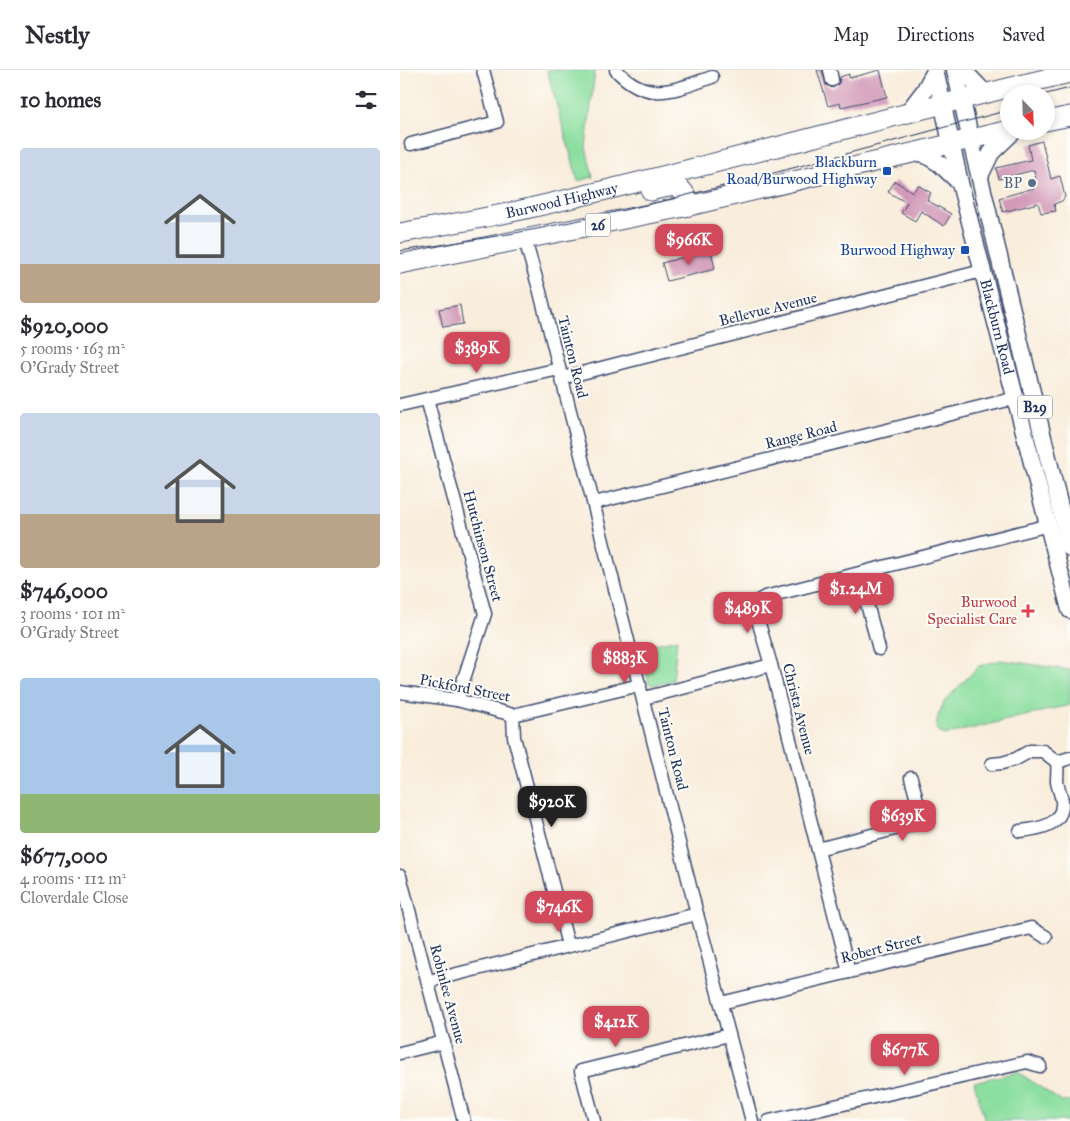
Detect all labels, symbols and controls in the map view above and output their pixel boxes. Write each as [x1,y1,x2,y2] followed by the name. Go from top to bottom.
[25,20,90,50] text: Nestly
[833,24,869,46] text: Map
[897,24,974,46] text: Directions
[1002,24,1045,46] text: Saved
[1000,85,1055,140] north arrow
[1000,85,1055,140] map controls
[352,86,380,114] icon: filters
[20,87,101,113] text: 10 homes
[726,153,878,188] place label: Blackburn Road/Burwood Highway
[881,165,893,177] marker: Blackburn Road/Burwood Highway
[1004,174,1022,192] place label: BP
[1026,177,1038,189] marker: BP
[504,178,621,222] street label: Burwood Highway
[155,181,245,271] icon: home
[586,214,610,236] road number: 26
[654,224,724,266] pin: $966K
[666,230,712,249] text: $966K
[840,241,956,259] place label: Burwood Highway
[959,244,971,256] marker: Burwood Highway
[976,277,1018,377] street label: Blackburn Road
[717,288,819,330] street label: Bellevue Avenue
[20,313,109,339] text: $920,000
[554,314,592,400] street label: Tainton Road
[442,332,512,374] pin: $389K
[455,338,499,357] text: $389K
[20,339,125,358] text: 5 rooms · 163 m²
[20,358,119,377] text: O'Grady Street
[1018,396,1052,418] road number: B29
[763,417,839,453] street label: Range Road
[155,446,245,536] icon: home
[459,488,507,604] street label: Hutchinson Street
[815,572,897,615] pin: $1.24M
[20,578,108,604] text: $746,000
[830,579,882,598] text: $1.24M
[713,592,783,634] pin: $489K
[927,593,1017,628] place label: Burwood Specialist Care
[725,598,771,617] text: $489K
[20,604,125,623] text: 3 rooms · 101 m²
[1021,604,1035,618] marker: Burwood Specialist Care
[20,623,119,642] text: O'Grady Street
[590,642,660,684] pin: $883K
[603,648,647,667] text: $883K
[779,661,819,757] street label: Christa Avenue
[418,670,513,706] street label: Pickford Street
[654,706,692,792] street label: Tainton Road
[155,711,245,801] icon: home
[517,786,587,828] pin: $920K
[529,792,575,811] text: $920K
[868,800,938,842] pin: $639K
[881,806,925,825] text: $639K
[20,843,108,869] text: $677,000
[20,869,126,888] text: 4 rooms · 112 m²
[20,888,128,907] text: Cloverdale Close
[524,890,594,933] pin: $746K
[536,897,582,916] text: $746K
[839,929,924,967] street label: Robert Street
[426,942,470,1046] street label: Robinlee Avenue
[581,1006,651,1048] pin: $412K
[594,1012,638,1031] text: $412K
[870,1034,940,1076] pin: $677K
[882,1040,928,1059] text: $677K

